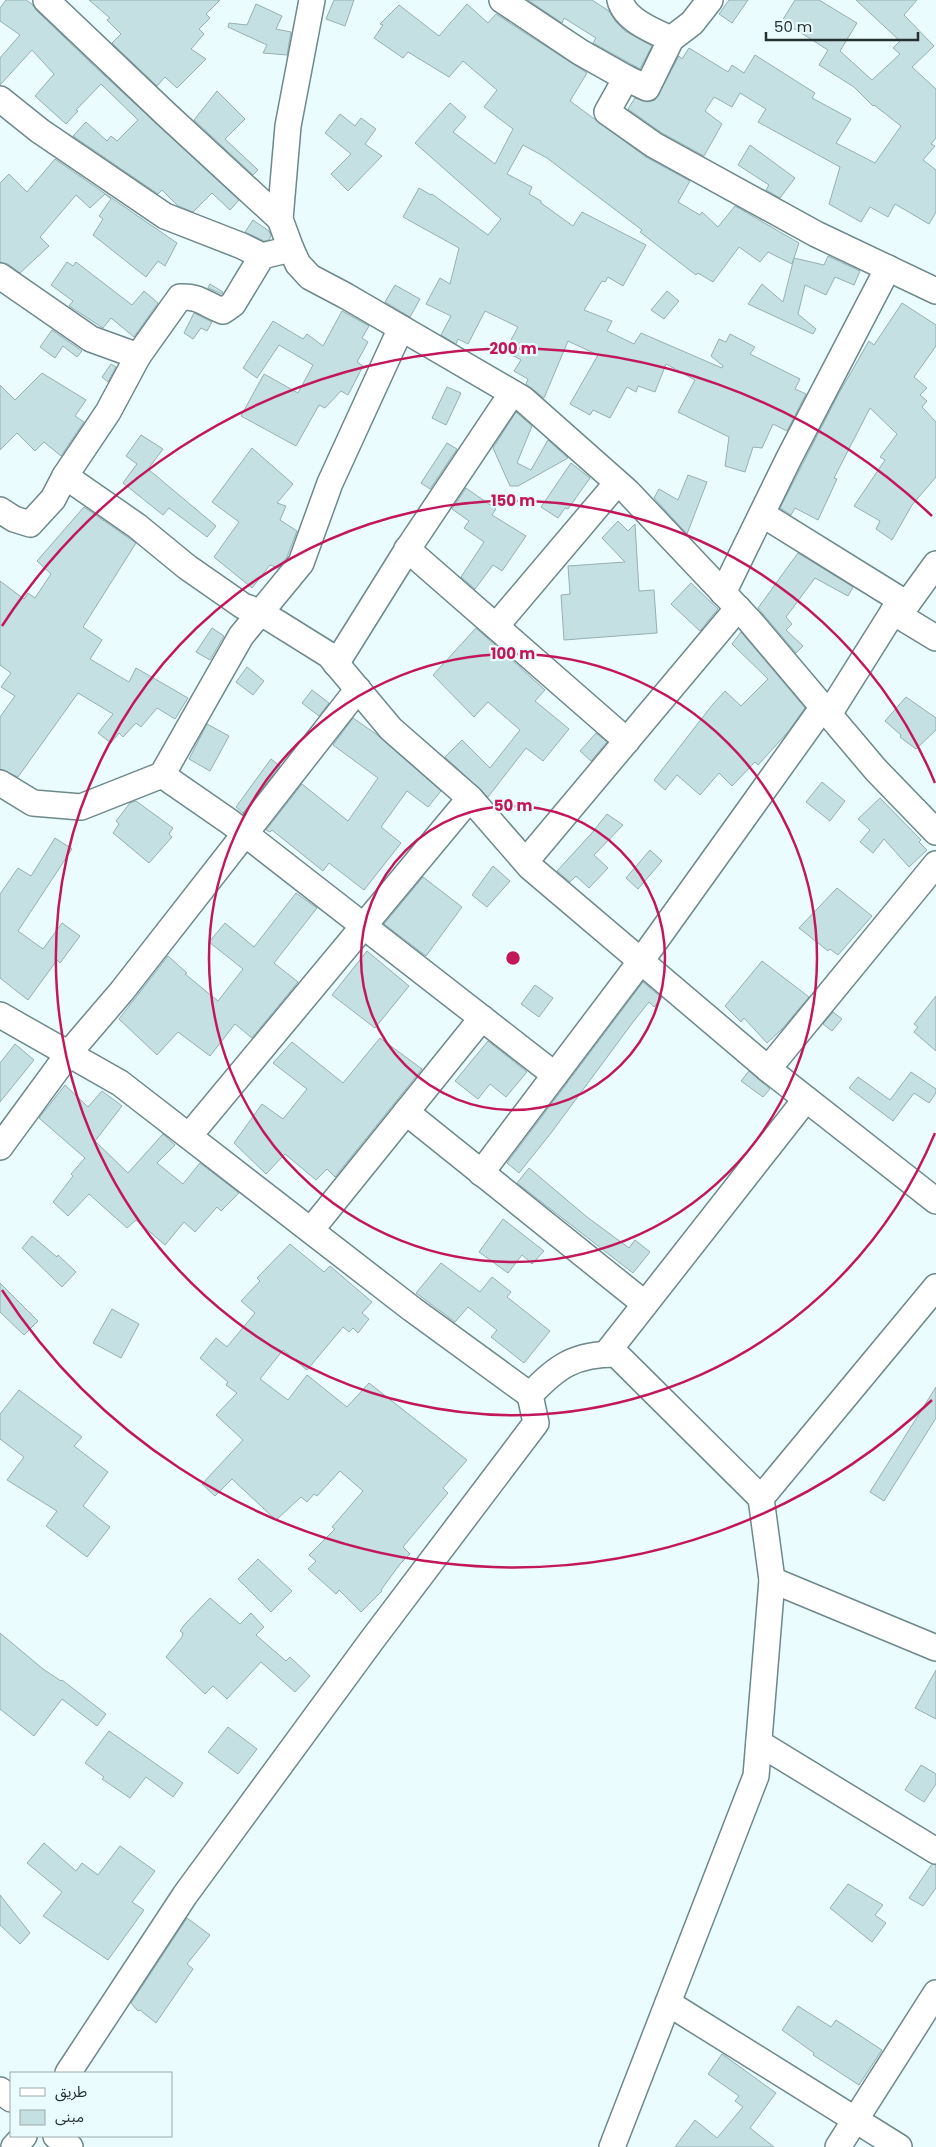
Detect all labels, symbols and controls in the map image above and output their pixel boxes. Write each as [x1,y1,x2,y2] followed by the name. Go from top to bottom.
[766,10,918,42] scale bar
[774,16,812,37] text: 50 m
[489,338,537,359] text: 200 m
[491,490,535,511] text: 150 m
[491,643,535,664] text: 100 m
[494,795,532,816] text: 50 m
[504,949,522,967] centre of rings
[10,2072,172,2137] legend
[55,2081,87,2102] text: طريق
[55,2106,84,2127] text: مبنى

